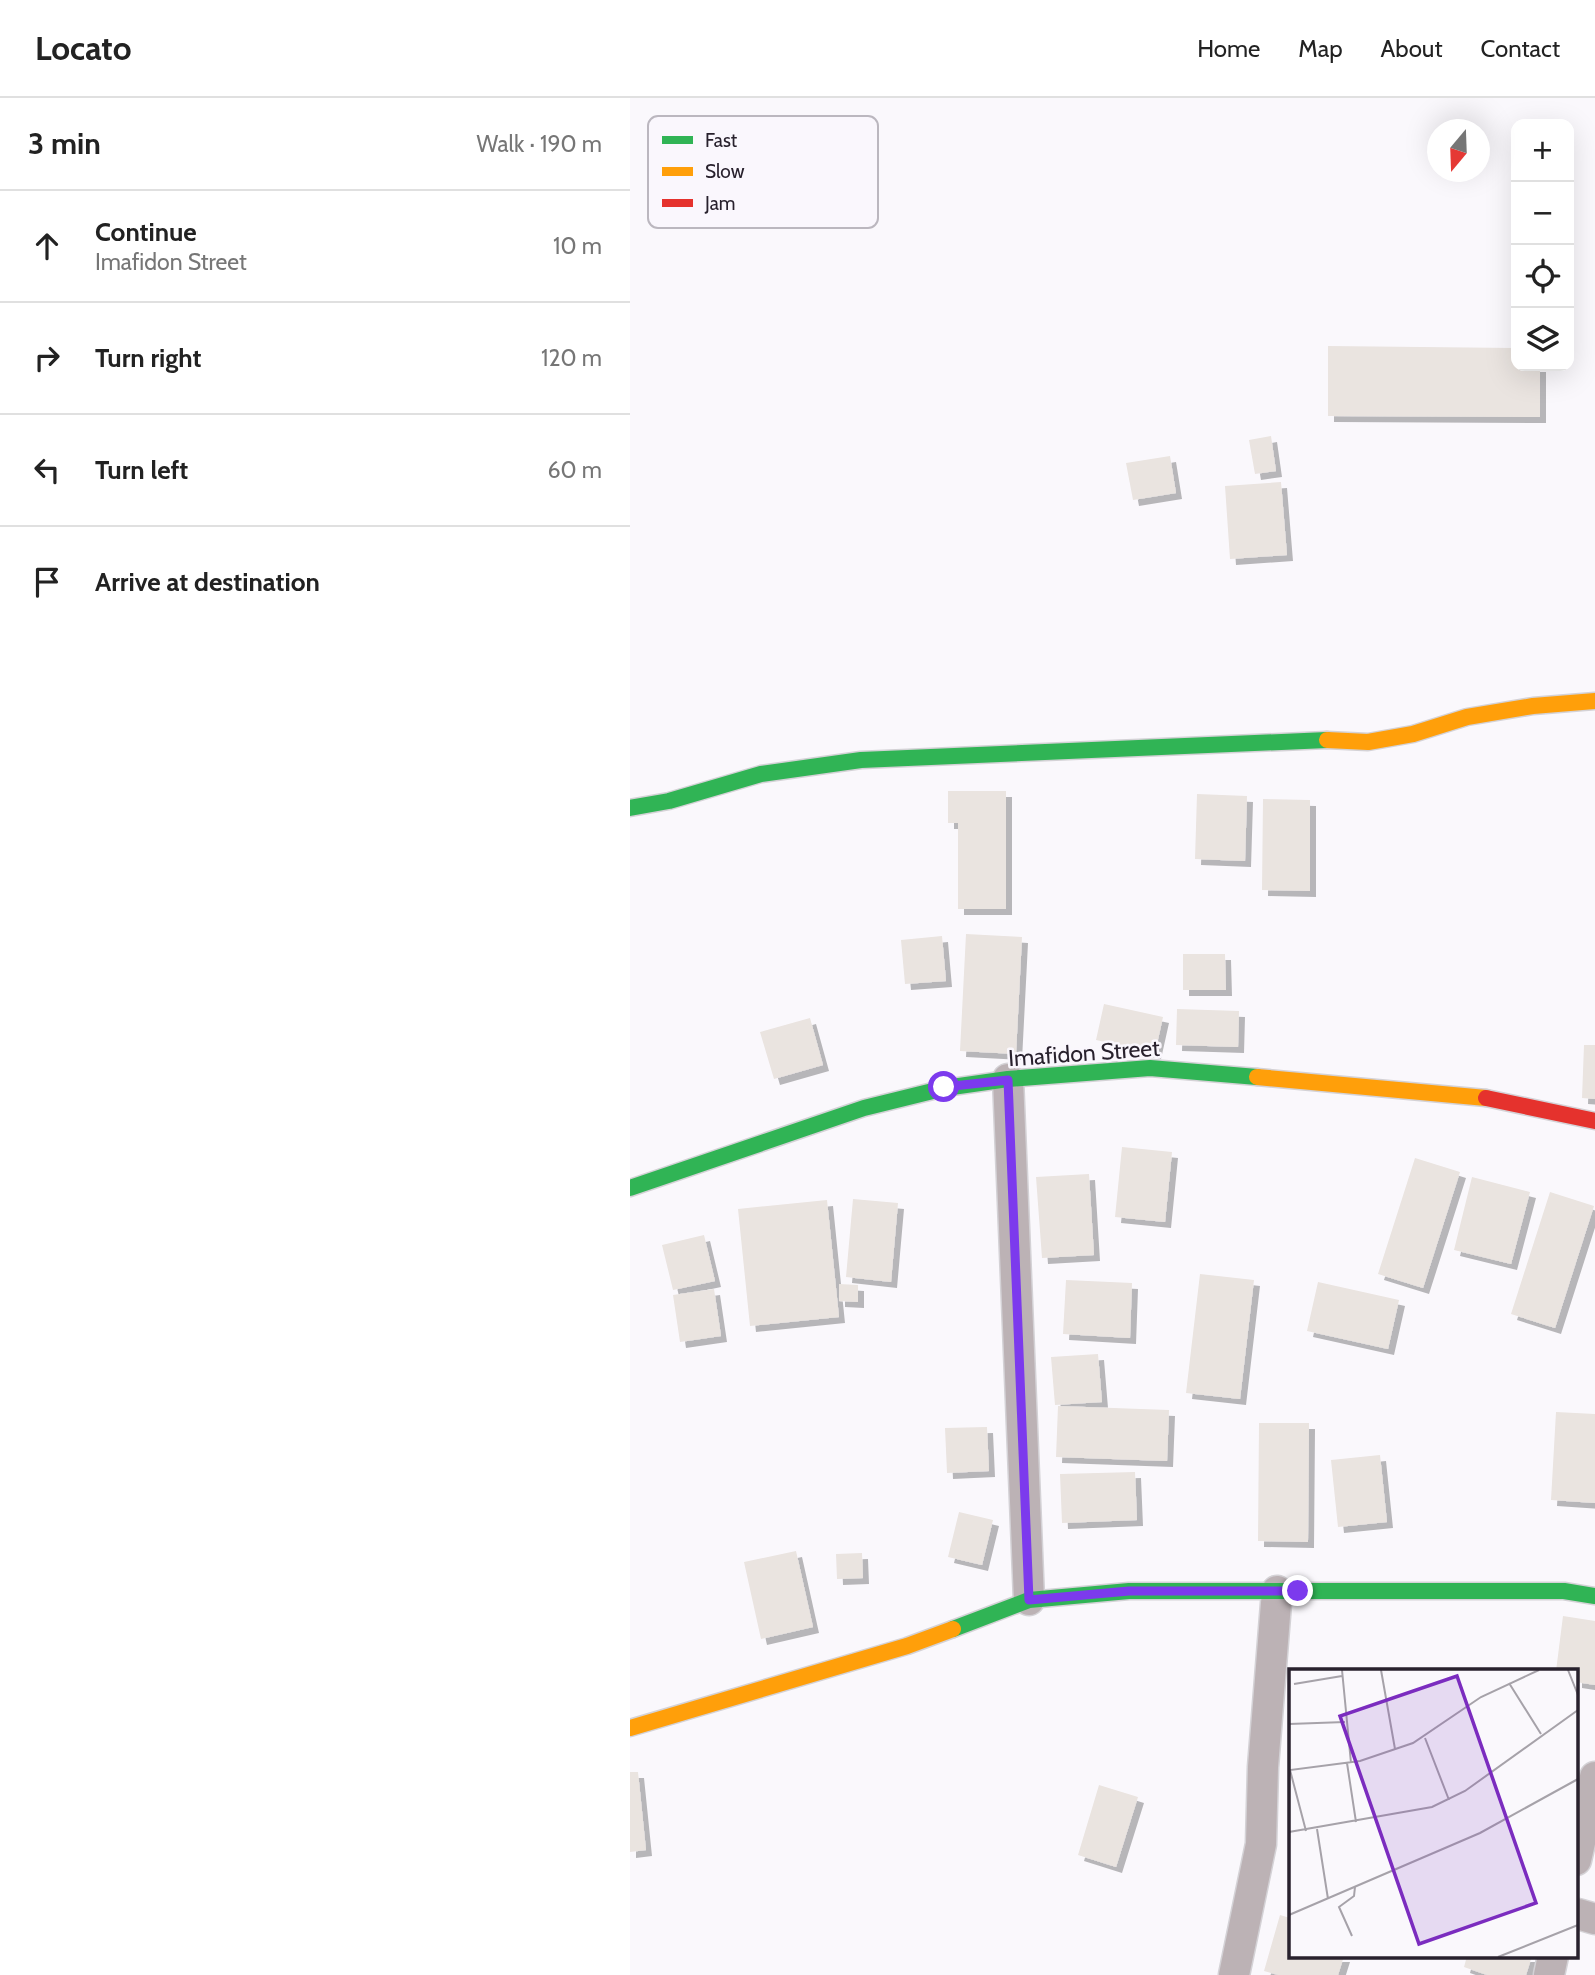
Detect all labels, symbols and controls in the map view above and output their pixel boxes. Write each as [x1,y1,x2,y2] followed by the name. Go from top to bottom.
[35,28,131,68] text: Locato
[1197,34,1260,63] text: Home
[1298,34,1343,63] text: Map
[1381,34,1443,63] text: About
[1481,34,1560,63] text: Contact
[648,116,878,228] legend
[1427,119,1490,182] north arrow
[1511,119,1574,371] map controls
[1511,119,1574,182] button: +
[28,125,101,162] text: 3 min
[705,129,738,152] text: Fast
[477,130,602,158] text: Walk · 190 m
[705,160,745,183] text: Slow
[1511,182,1574,245] button: −
[704,192,735,215] text: Jam
[95,216,197,248] text: Continue
[28,227,66,265] icon: ahead
[553,232,602,260] text: 10 m
[1511,245,1574,308] button: locate
[95,248,247,276] text: Imafidon Street
[1511,308,1574,371] button: layers
[28,339,66,377] icon: right
[95,342,201,374] text: Turn right
[541,344,602,372] text: 120 m
[28,451,66,489] icon: left
[95,454,188,486] text: Turn left
[548,456,602,484] text: 60 m
[28,563,66,601] icon: arrive
[95,566,320,598] text: Arrive at destination
[1007,1034,1161,1072] street label: Imafidon Street
[928,1071,959,1102] route start
[1282,1575,1313,1606] route end
[1289,1669,1578,1958] inset map

